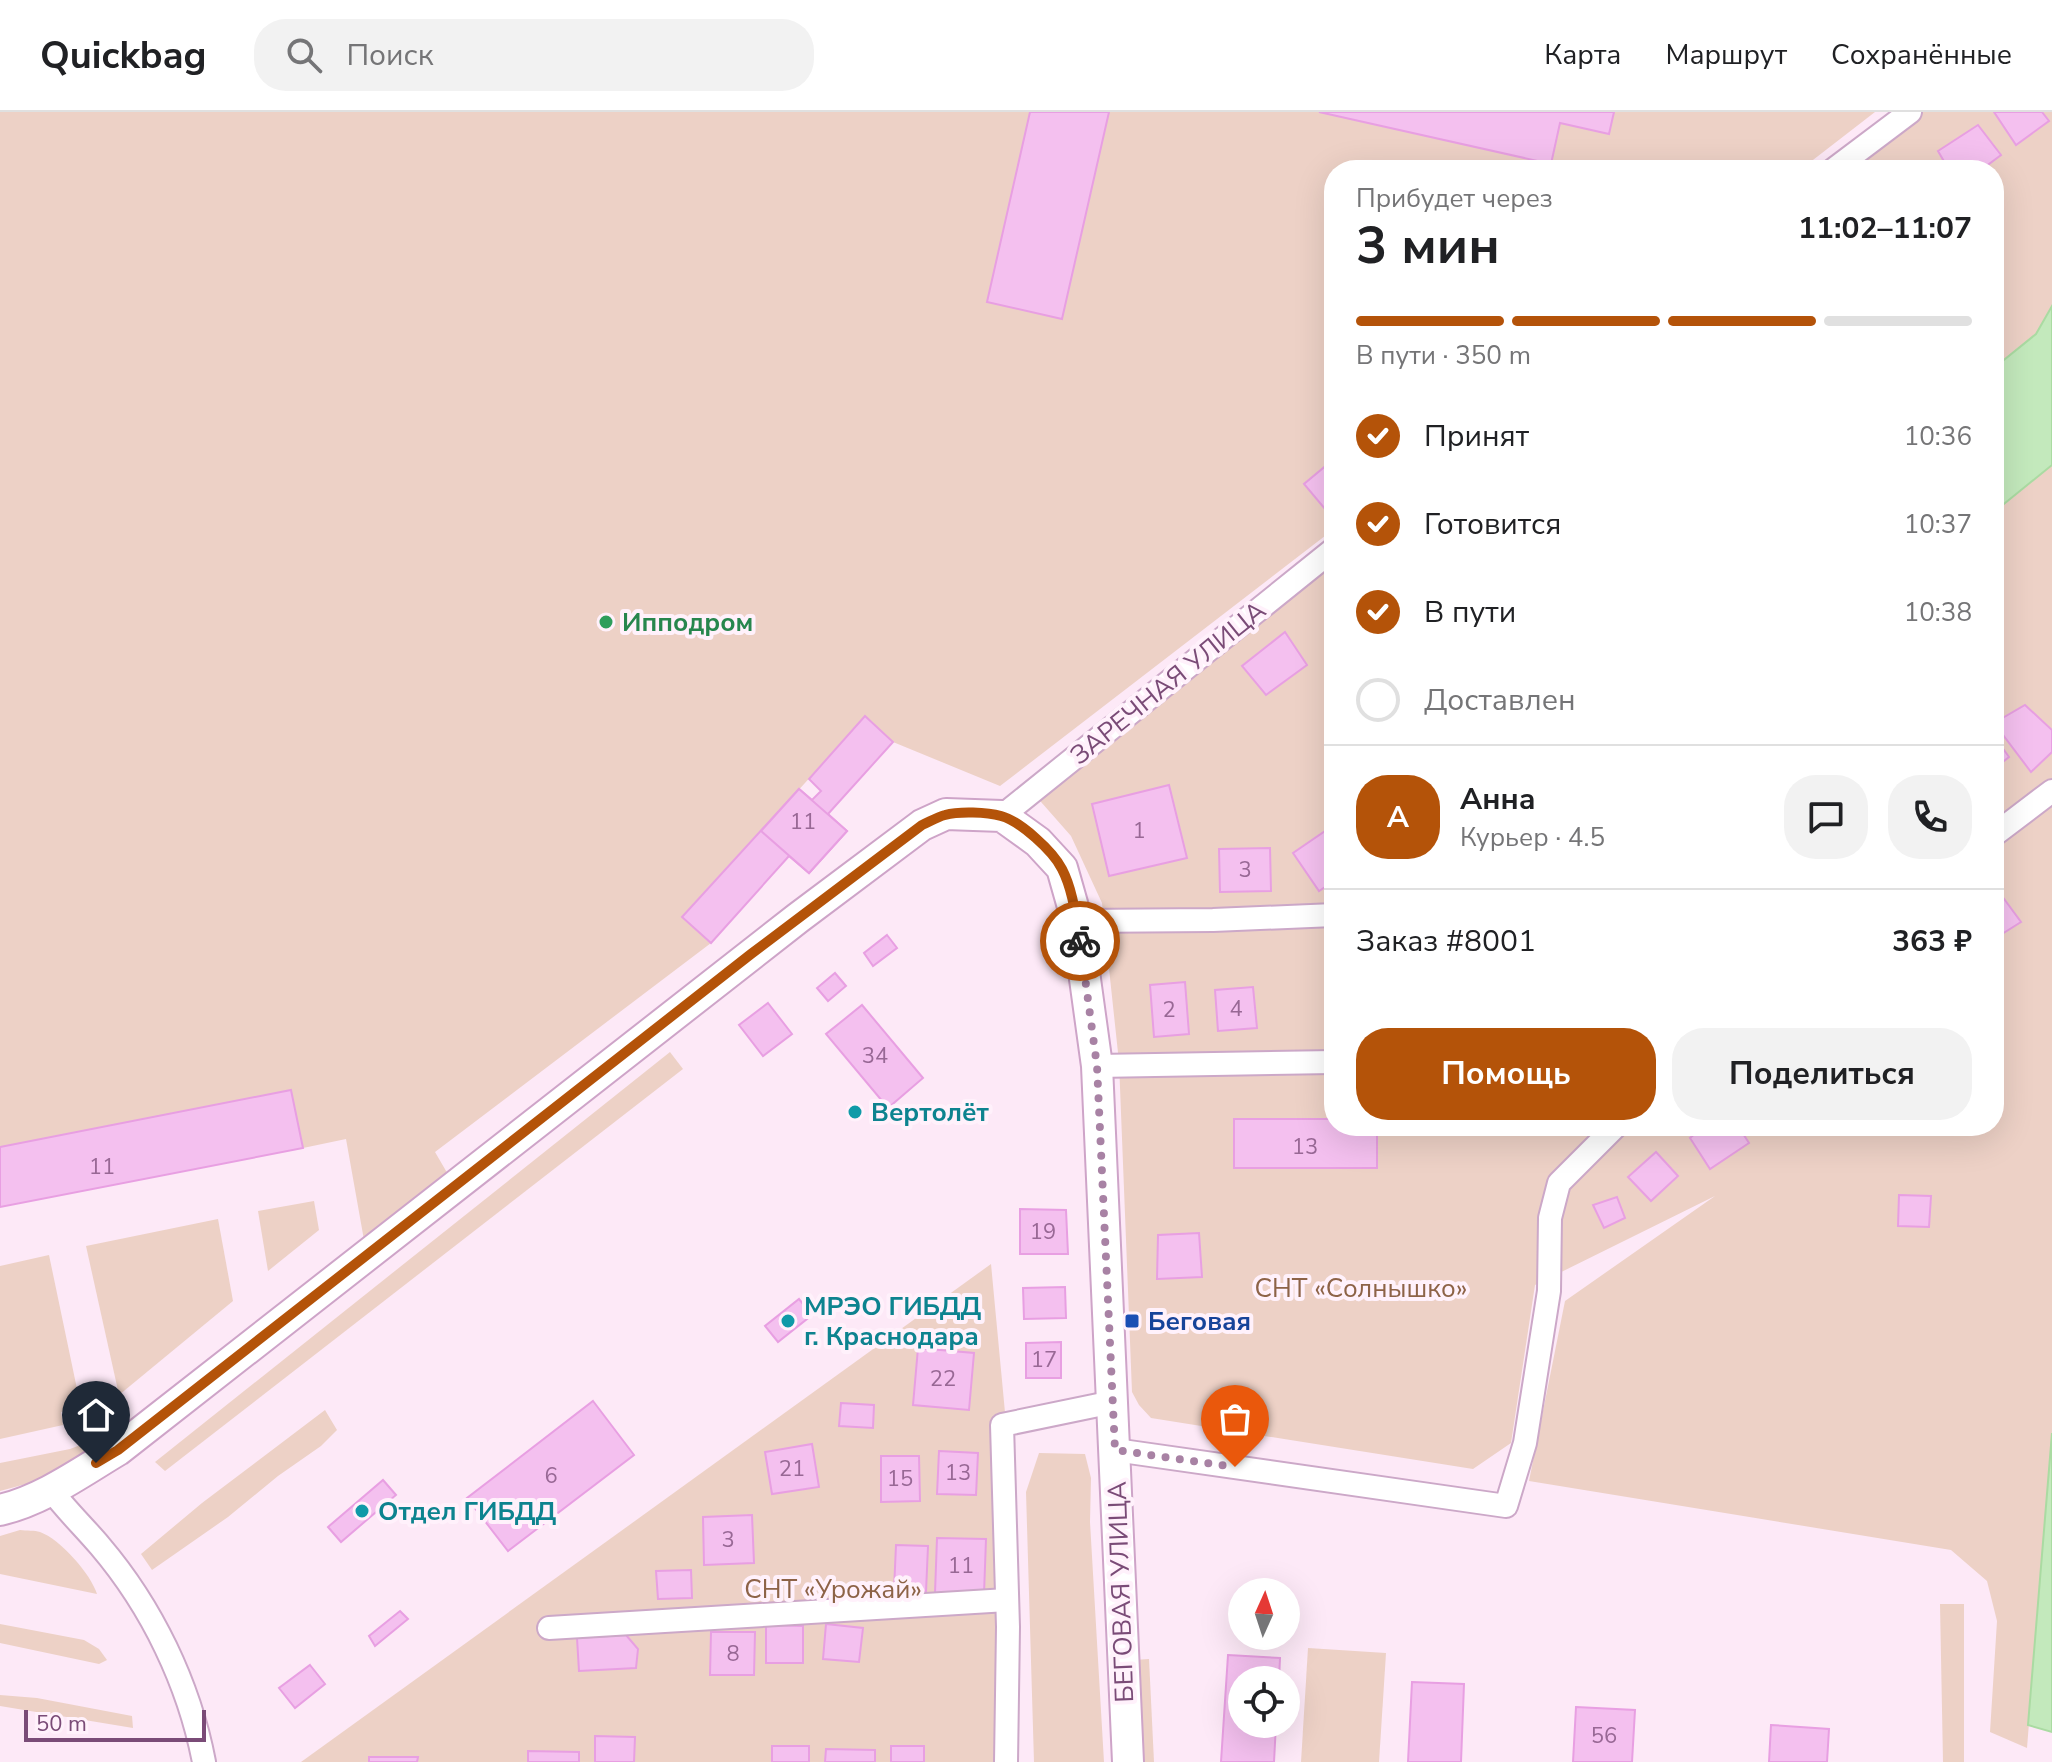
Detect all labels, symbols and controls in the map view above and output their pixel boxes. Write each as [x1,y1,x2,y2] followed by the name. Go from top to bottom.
[254,19,814,91] search box
[40,30,206,81] text: Quickbag
[282,33,326,77] icon: search
[346,35,434,76] text: Поиск
[1544,36,1621,74] text: Карта
[1665,36,1787,74] text: Маршрут
[1831,36,2012,74] text: Сохранённые
[1356,181,1553,216] text: Прибудет через
[1798,208,1972,249] text: 11:02–11:07
[1356,210,1500,281] text: 3 мин
[1356,338,1531,373] text: В пути · 350 m
[1356,414,1400,458] icon: check
[1424,416,1529,457] text: Принят
[1904,419,1972,454] text: 10:36
[1356,502,1400,546] icon: check
[1424,504,1561,545] text: Готовится
[1904,507,1972,542] text: 10:37
[1356,590,1400,634] icon: check
[1424,592,1516,633] text: В пути
[1063,593,1273,773] street label: ЗАРЕЧНАЯ УЛИЦА
[1904,595,1972,630] text: 10:38
[622,605,753,640] place label: Ипподром
[597,613,615,631] marker: Ипподром
[1424,680,1576,721] text: Доставлен
[1784,775,1868,859] button: chat
[1888,775,1972,859] button: phone
[1460,779,1536,820] text: Анна
[1387,797,1409,838] text: А
[790,807,816,837] house number: 11
[1132,816,1146,846] house number: 1
[1460,820,1605,855] text: Курьер · 4.5
[1238,855,1252,885] house number: 3
[1040,901,1120,981] courier
[1058,919,1102,963] icon: bike
[1356,921,1536,962] text: Заказ #8001
[1892,921,1972,962] text: 363 ₽
[1229,994,1243,1024] house number: 4
[1162,995,1176,1025] house number: 2
[1356,1028,1656,1120] button: Помощь
[1672,1028,1972,1120] button: Поделиться
[862,1041,888,1071] house number: 34
[871,1095,990,1130] place label: Вертолёт
[846,1103,864,1121] marker: Вертолёт
[1292,1132,1318,1162] house number: 13
[89,1152,115,1182] house number: 11
[1030,1217,1056,1247] house number: 19
[1255,1271,1467,1306] park label: СНТ «Солнышко»
[804,1289,982,1354] place label: МРЭО ГИБДД г. Краснодара
[1148,1304,1251,1339] place label: Беговая
[779,1312,797,1330] marker: МРЭО ГИБДД г. Краснодара
[1123,1312,1141,1330] marker: Беговая
[1031,1345,1057,1375] house number: 17
[930,1364,956,1394] house number: 22
[62,1381,130,1463] pin
[1201,1385,1269,1467] pin
[74,1393,118,1437] icon: home
[1213,1397,1257,1441] icon: bag
[779,1454,805,1484] house number: 21
[945,1458,971,1488] house number: 13
[544,1461,558,1491] house number: 6
[887,1464,913,1494] house number: 15
[1100,1481,1142,1703] street label: БЕГОВАЯ УЛИЦА
[378,1494,557,1529] place label: Отдел ГИБДД
[353,1502,371,1520] marker: Отдел ГИБДД
[721,1525,735,1555] house number: 3
[948,1551,974,1581] house number: 11
[744,1572,922,1607] park label: СНТ «Урожай»
[1228,1578,1300,1650] north arrow
[1228,1578,1300,1738] map controls
[726,1639,740,1669] house number: 8
[1228,1666,1300,1738] button: locate
[24,1706,206,1742] scale bar
[36,1709,87,1739] text: 50 m
[1591,1721,1617,1751] house number: 56

